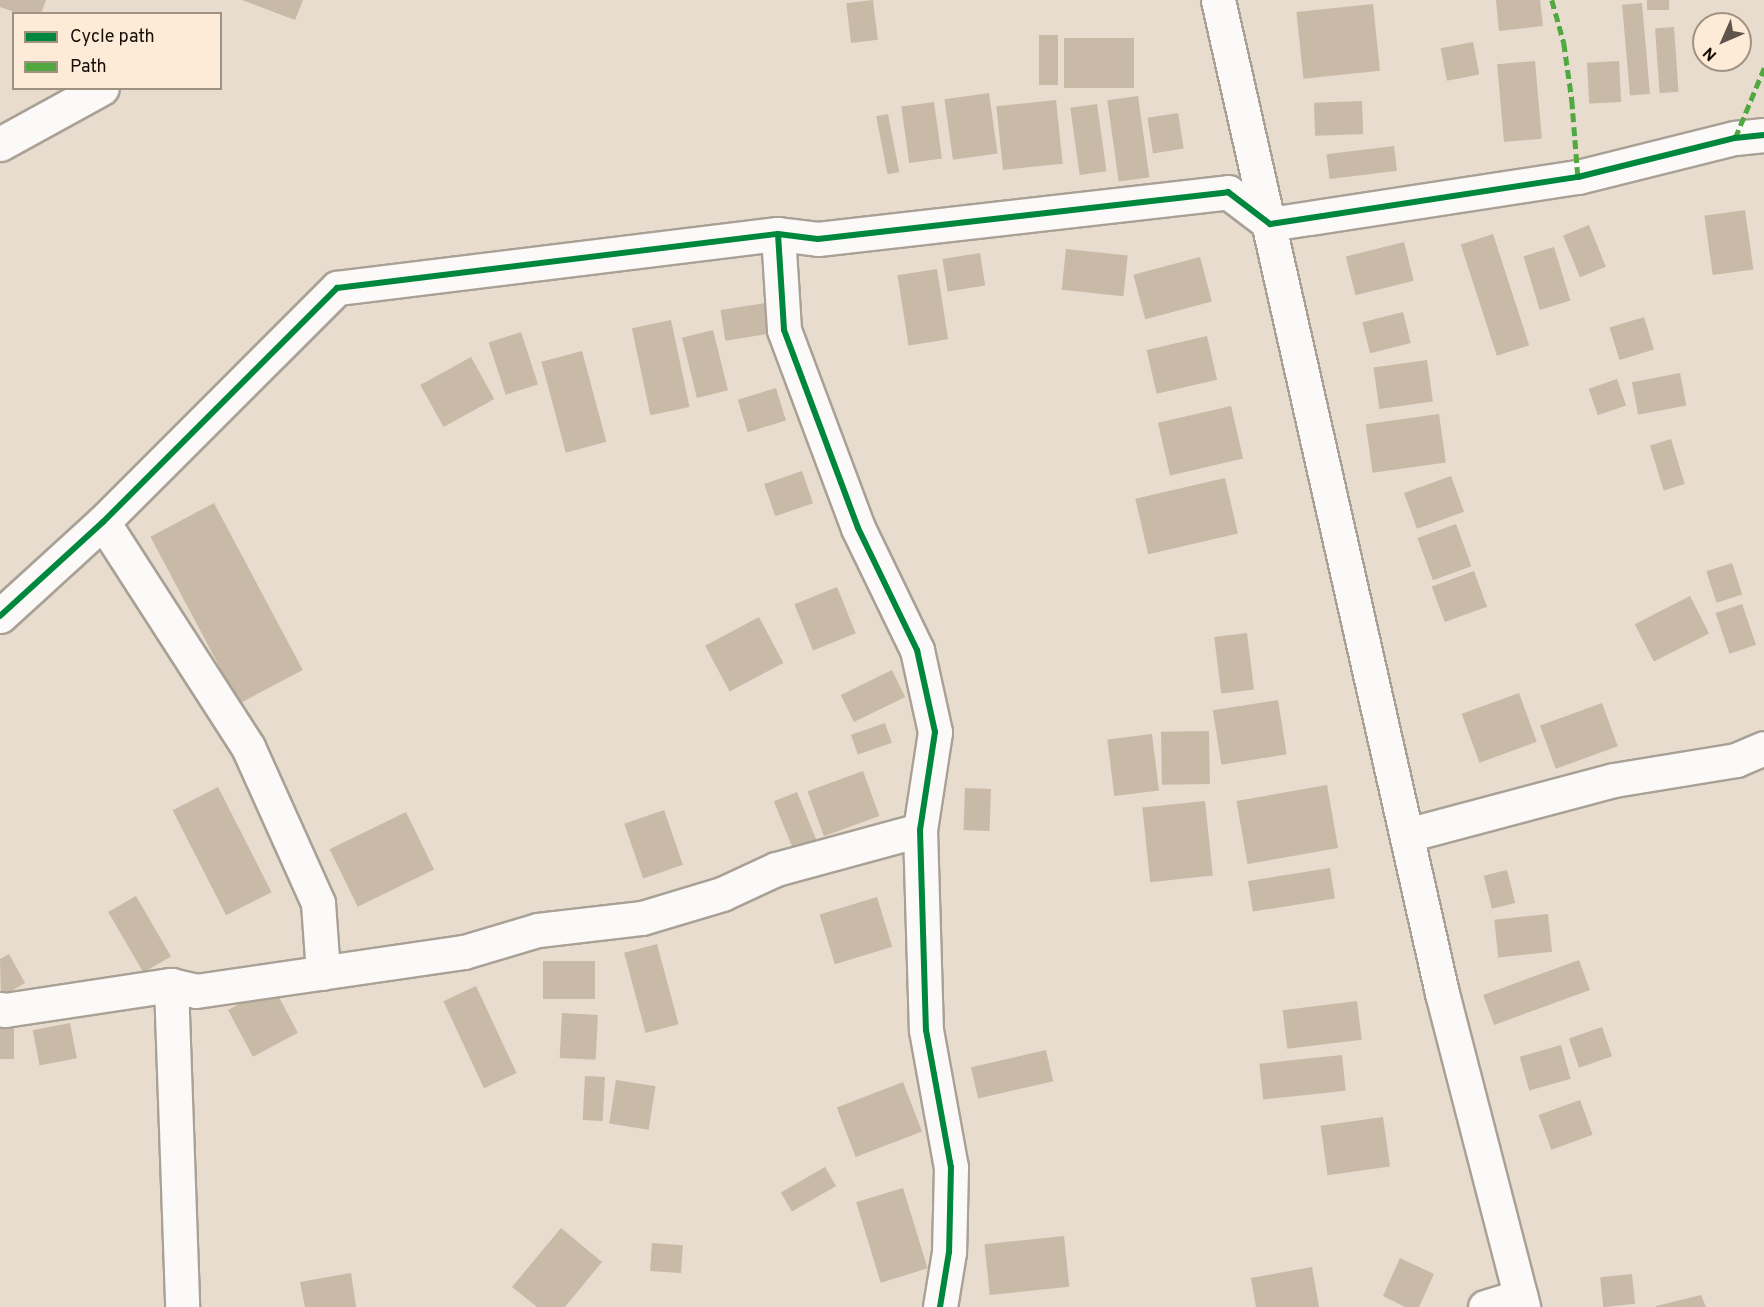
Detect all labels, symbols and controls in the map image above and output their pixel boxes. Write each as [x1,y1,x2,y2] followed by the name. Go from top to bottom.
[12,12,222,90] legend
[1692,12,1752,72] north arrow
[70,26,155,49] text: Cycle path
[1700,42,1722,64] text: N
[70,56,107,79] text: Path

